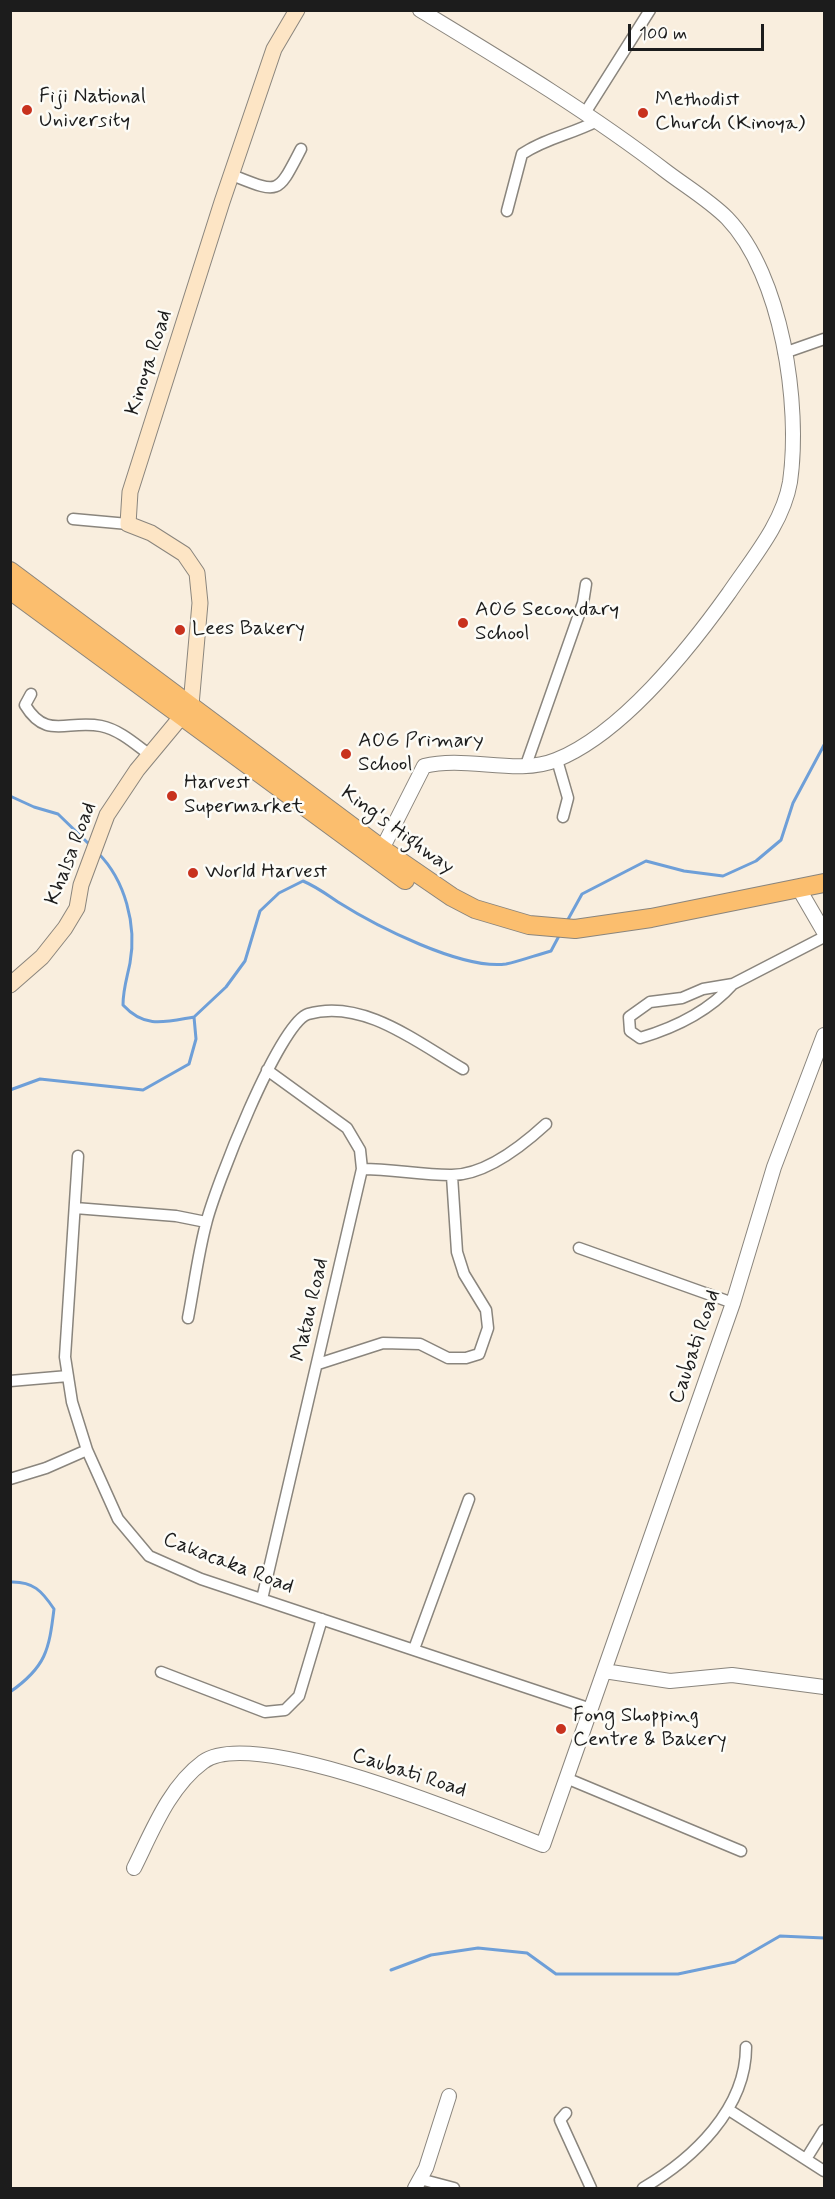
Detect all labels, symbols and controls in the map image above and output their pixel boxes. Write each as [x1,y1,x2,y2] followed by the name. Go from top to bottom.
[631,12,768,50] scale bar
[639,22,687,46] text: 100 m
[39,85,146,135] place label: Fiji National University
[655,88,805,138] place label: Methodist Church (Kinoya)
[20,103,34,117] marker: Fiji National University
[636,106,650,120] marker: Methodist Church (Kinoya)
[121,307,179,419] street label: Kinoya Road
[475,598,619,648] place label: AOG Secondary School
[456,616,470,630] marker: AOG Secondary School
[192,617,305,643] place label: Lees Bakery
[173,623,187,637] marker: Lees Bakery
[358,729,484,779] place label: AOG Primary School
[339,747,353,761] marker: AOG Primary School
[184,771,304,821] place label: Harvest Supermarket
[335,781,459,881] street label: King's Highway
[165,789,179,803] marker: Harvest Supermarket
[41,799,103,909] street label: Khalsa Road
[205,860,327,886] place label: World Harvest
[186,866,200,880] marker: World Harvest
[287,1256,335,1364] street label: Matau Road
[665,1287,727,1407] street label: Caubati Road
[159,1528,297,1600] street label: Cakacaka Road
[573,1704,727,1754] place label: Fong Shopping Centre & Bakery
[554,1722,568,1736] marker: Fong Shopping Centre & Bakery
[349,1744,469,1804] street label: Caubati Road

